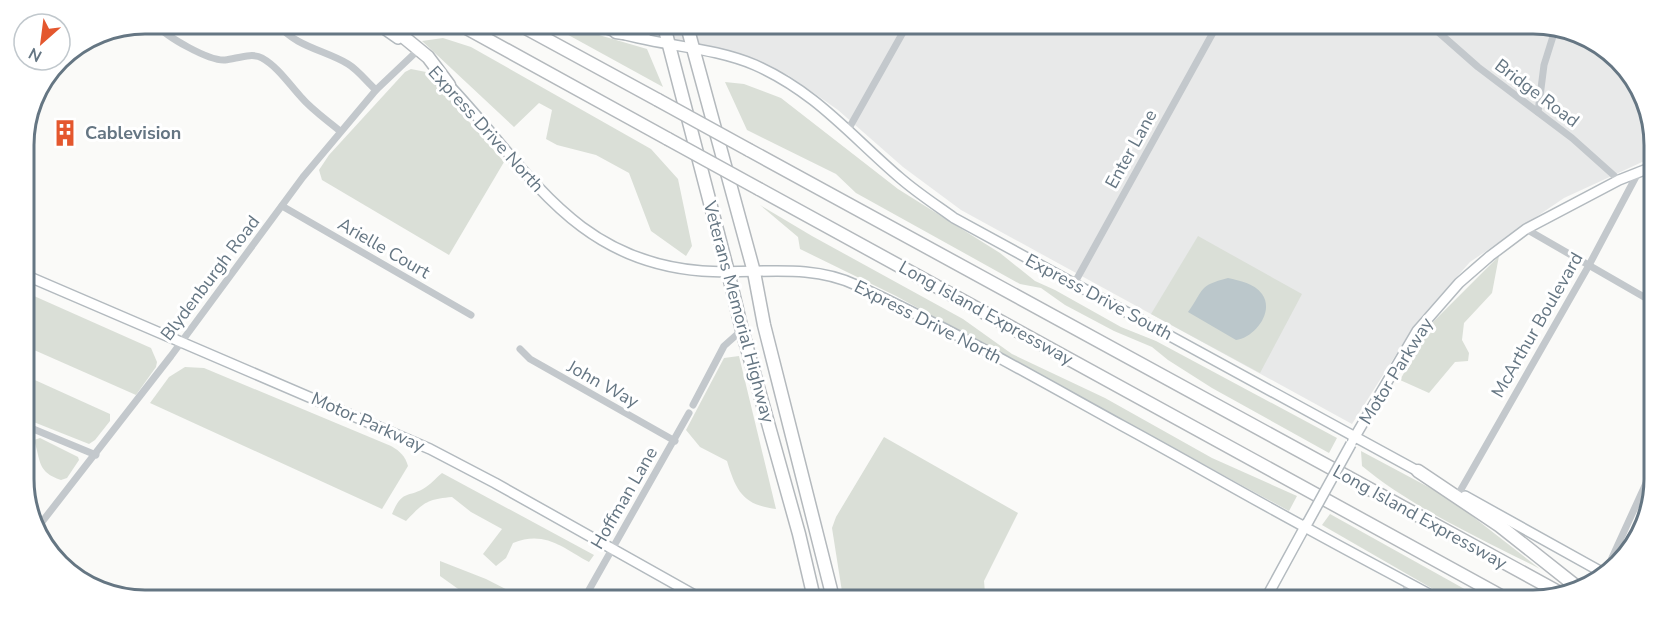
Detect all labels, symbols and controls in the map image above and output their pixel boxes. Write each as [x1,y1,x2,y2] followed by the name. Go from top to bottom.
[12,12,72,72] north arrow
[25,42,46,67] text: N
[1490,53,1584,133] street label: Bridge Road
[423,61,549,197] street label: Express Drive North
[1099,105,1163,193] street label: Enter Lane
[50,118,80,148] building icon: Cablevision
[85,121,181,145] place label: Cablevision
[698,197,780,426] street label: Veterans Memorial Highway
[155,211,265,345] street label: Blydenburgh Road
[333,212,435,284] street label: Arielle Court
[1021,248,1177,346] street label: Express Drive South
[1486,248,1588,402] street label: McArthur Boulevard
[895,255,1078,371] street label: Long Island Expressway
[850,274,1006,370] street label: Express Drive North
[1354,312,1439,429] street label: Motor Parkway
[562,354,644,414] street label: John Way
[307,386,429,458] street label: Motor Parkway
[585,443,663,553] street label: Hoffman Lane
[1329,459,1512,575] street label: Long Island Expressway

